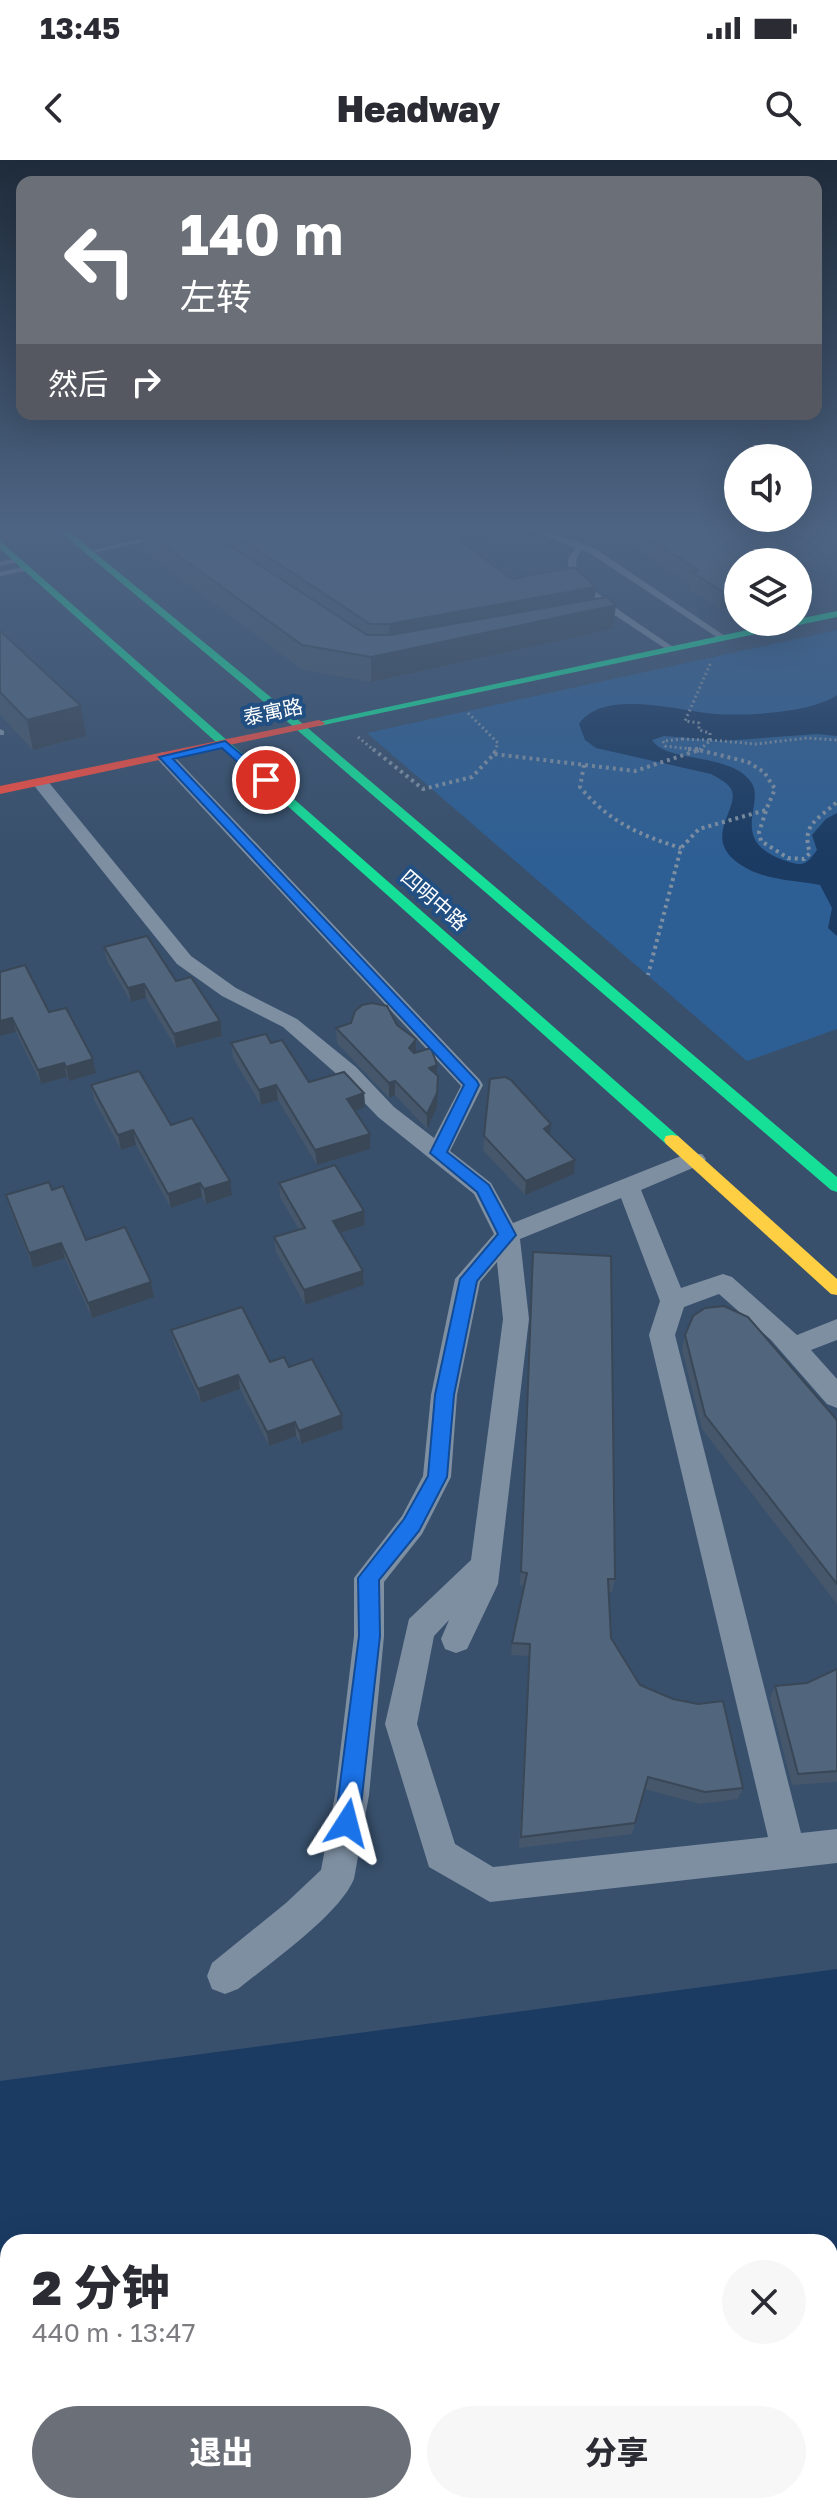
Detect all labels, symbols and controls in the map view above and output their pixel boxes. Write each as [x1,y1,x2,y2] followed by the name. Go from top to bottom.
[40,10,120,46] text: 13:45
[32,86,76,130] icon: back
[761,86,805,130] icon: search
[337,87,500,130] text: Headway
[180,200,343,267] text: 140 m
[48,208,152,312] icon: left
[180,275,252,318] text: 左转
[124,360,168,404] icon: right
[48,366,108,402] text: 然后
[724,444,812,636] map controls
[724,444,812,532] button: sound
[724,548,812,636] button: layers
[241,693,305,729] street label: 泰寓路
[232,746,300,814] pin
[244,758,288,802] icon: arrive
[397,864,473,935] street label: 四明中路
[305,1781,389,1865] position arrow
[32,2258,170,2316] text: 2 分钟
[722,2260,806,2344] button: close
[32,2317,195,2348] text: 440 m · 13:47
[32,2406,411,2498] button: 退出
[427,2406,806,2498] button: 分享

